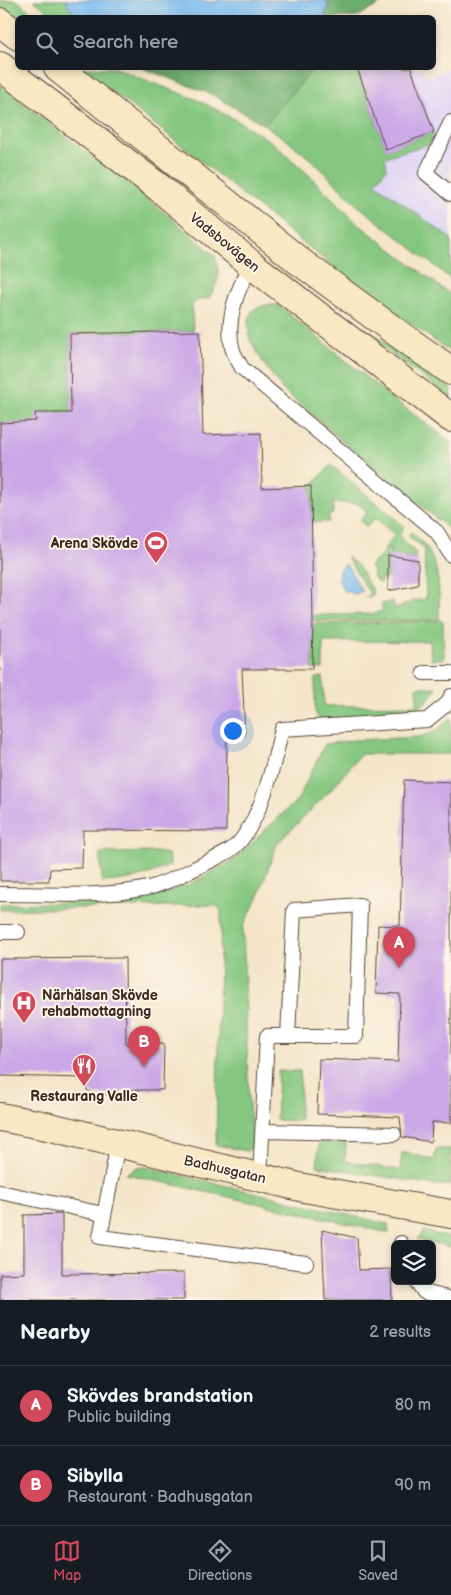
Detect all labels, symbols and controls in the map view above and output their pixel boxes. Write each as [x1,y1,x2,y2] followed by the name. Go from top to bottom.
[15,15,436,70] search box
[33,29,61,57] icon: search
[73,31,178,54] text: Search here
[186,209,263,276] street label: Vadsbovägen
[143,530,169,564] sports icon: Arena Skövde
[50,535,138,552] place label: Arena Skövde
[220,718,246,744] your location
[383,927,415,968] pin: A
[42,987,158,1020] place label: Närhälsan Skövde rehabmottagning
[11,990,37,1024] hospital icon: Närhälsan Skövde rehabmottagning
[128,1026,160,1067] pin: B
[71,1053,97,1087] restaurant icon: Restaurang Valle
[30,1088,138,1105] place label: Restaurang Valle
[182,1152,268,1187] street label: Badhusgatan
[391,1240,436,1285] map controls
[391,1240,436,1285] button: layers
[20,1320,90,1345] text: Nearby
[369,1323,431,1342] text: 2 results
[67,1385,253,1408] text: Skövdes brandstation
[31,1396,41,1415] text: A
[395,1396,431,1415] text: 80 m
[67,1408,171,1427] text: Public building
[67,1465,123,1488] text: Sibylla
[30,1476,42,1495] text: B
[395,1476,431,1495] text: 90 m
[67,1488,253,1507] text: Restaurant · Badhusgatan
[53,1537,81,1584] tab: Map
[188,1537,252,1584] tab: Directions
[358,1537,398,1584] tab: Saved

